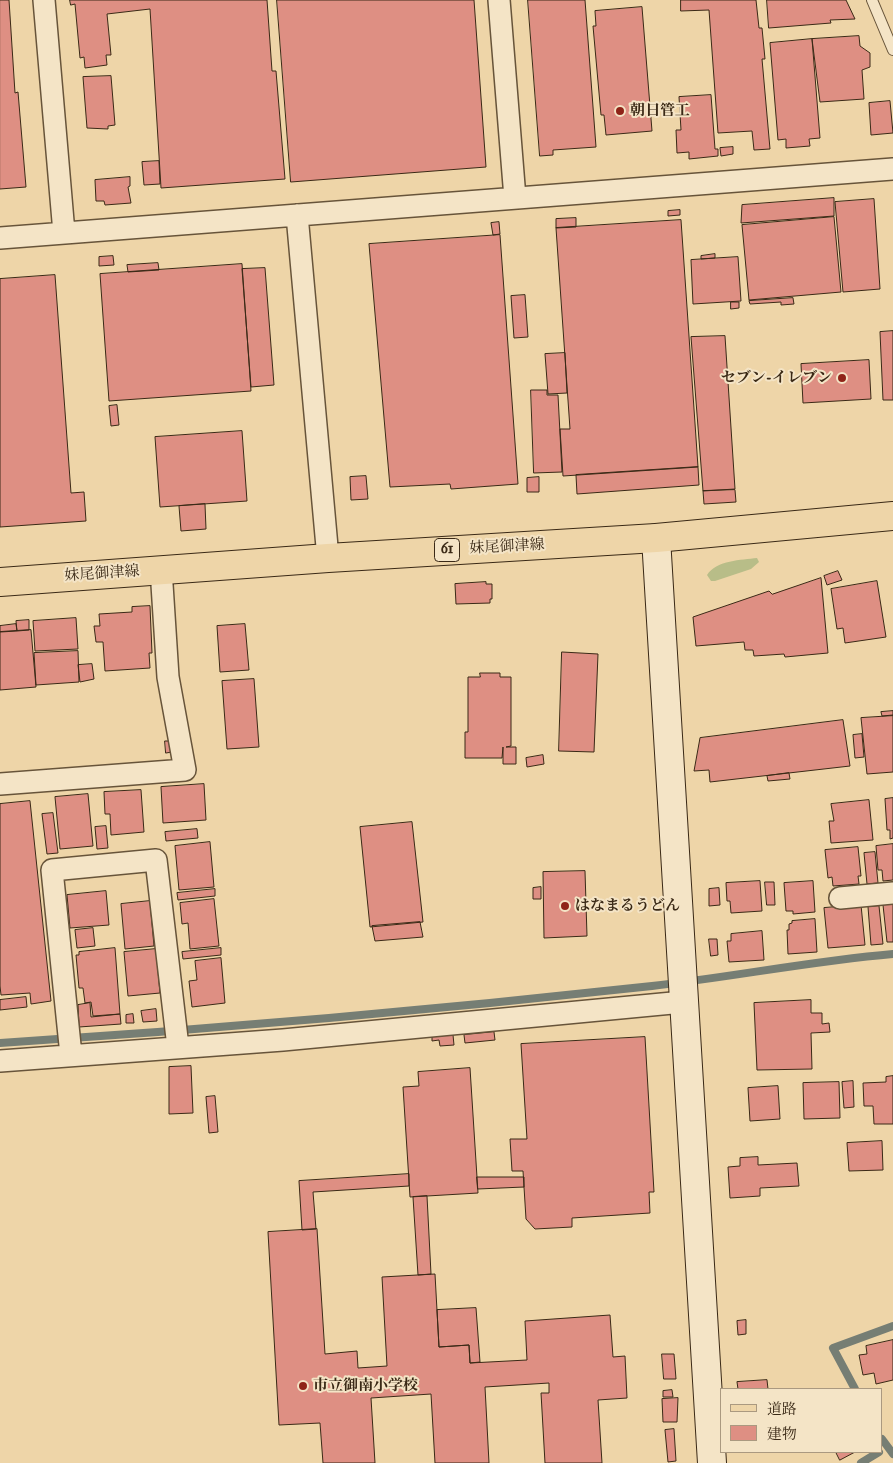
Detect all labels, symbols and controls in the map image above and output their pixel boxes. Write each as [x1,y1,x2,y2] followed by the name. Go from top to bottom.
[630,102,690,120] place label: 朝日管工
[614,105,626,117] marker: 朝日管工
[721,369,832,387] place label: セブン-イレブン
[836,372,848,384] marker: セブン-イレブン
[469,536,545,558] street label: 妹尾御津線
[434,538,460,562] road number: 61
[64,562,140,586] street label: 妹尾御津線
[575,897,680,915] place label: はなまるうどん
[559,900,571,912] marker: はなまるうどん
[313,1377,418,1395] place label: 市立御南小学校
[297,1380,309,1392] marker: 市立御南小学校
[720,1388,883,1453] legend
[767,1400,797,1418] text: 道路
[767,1425,797,1443] text: 建物

